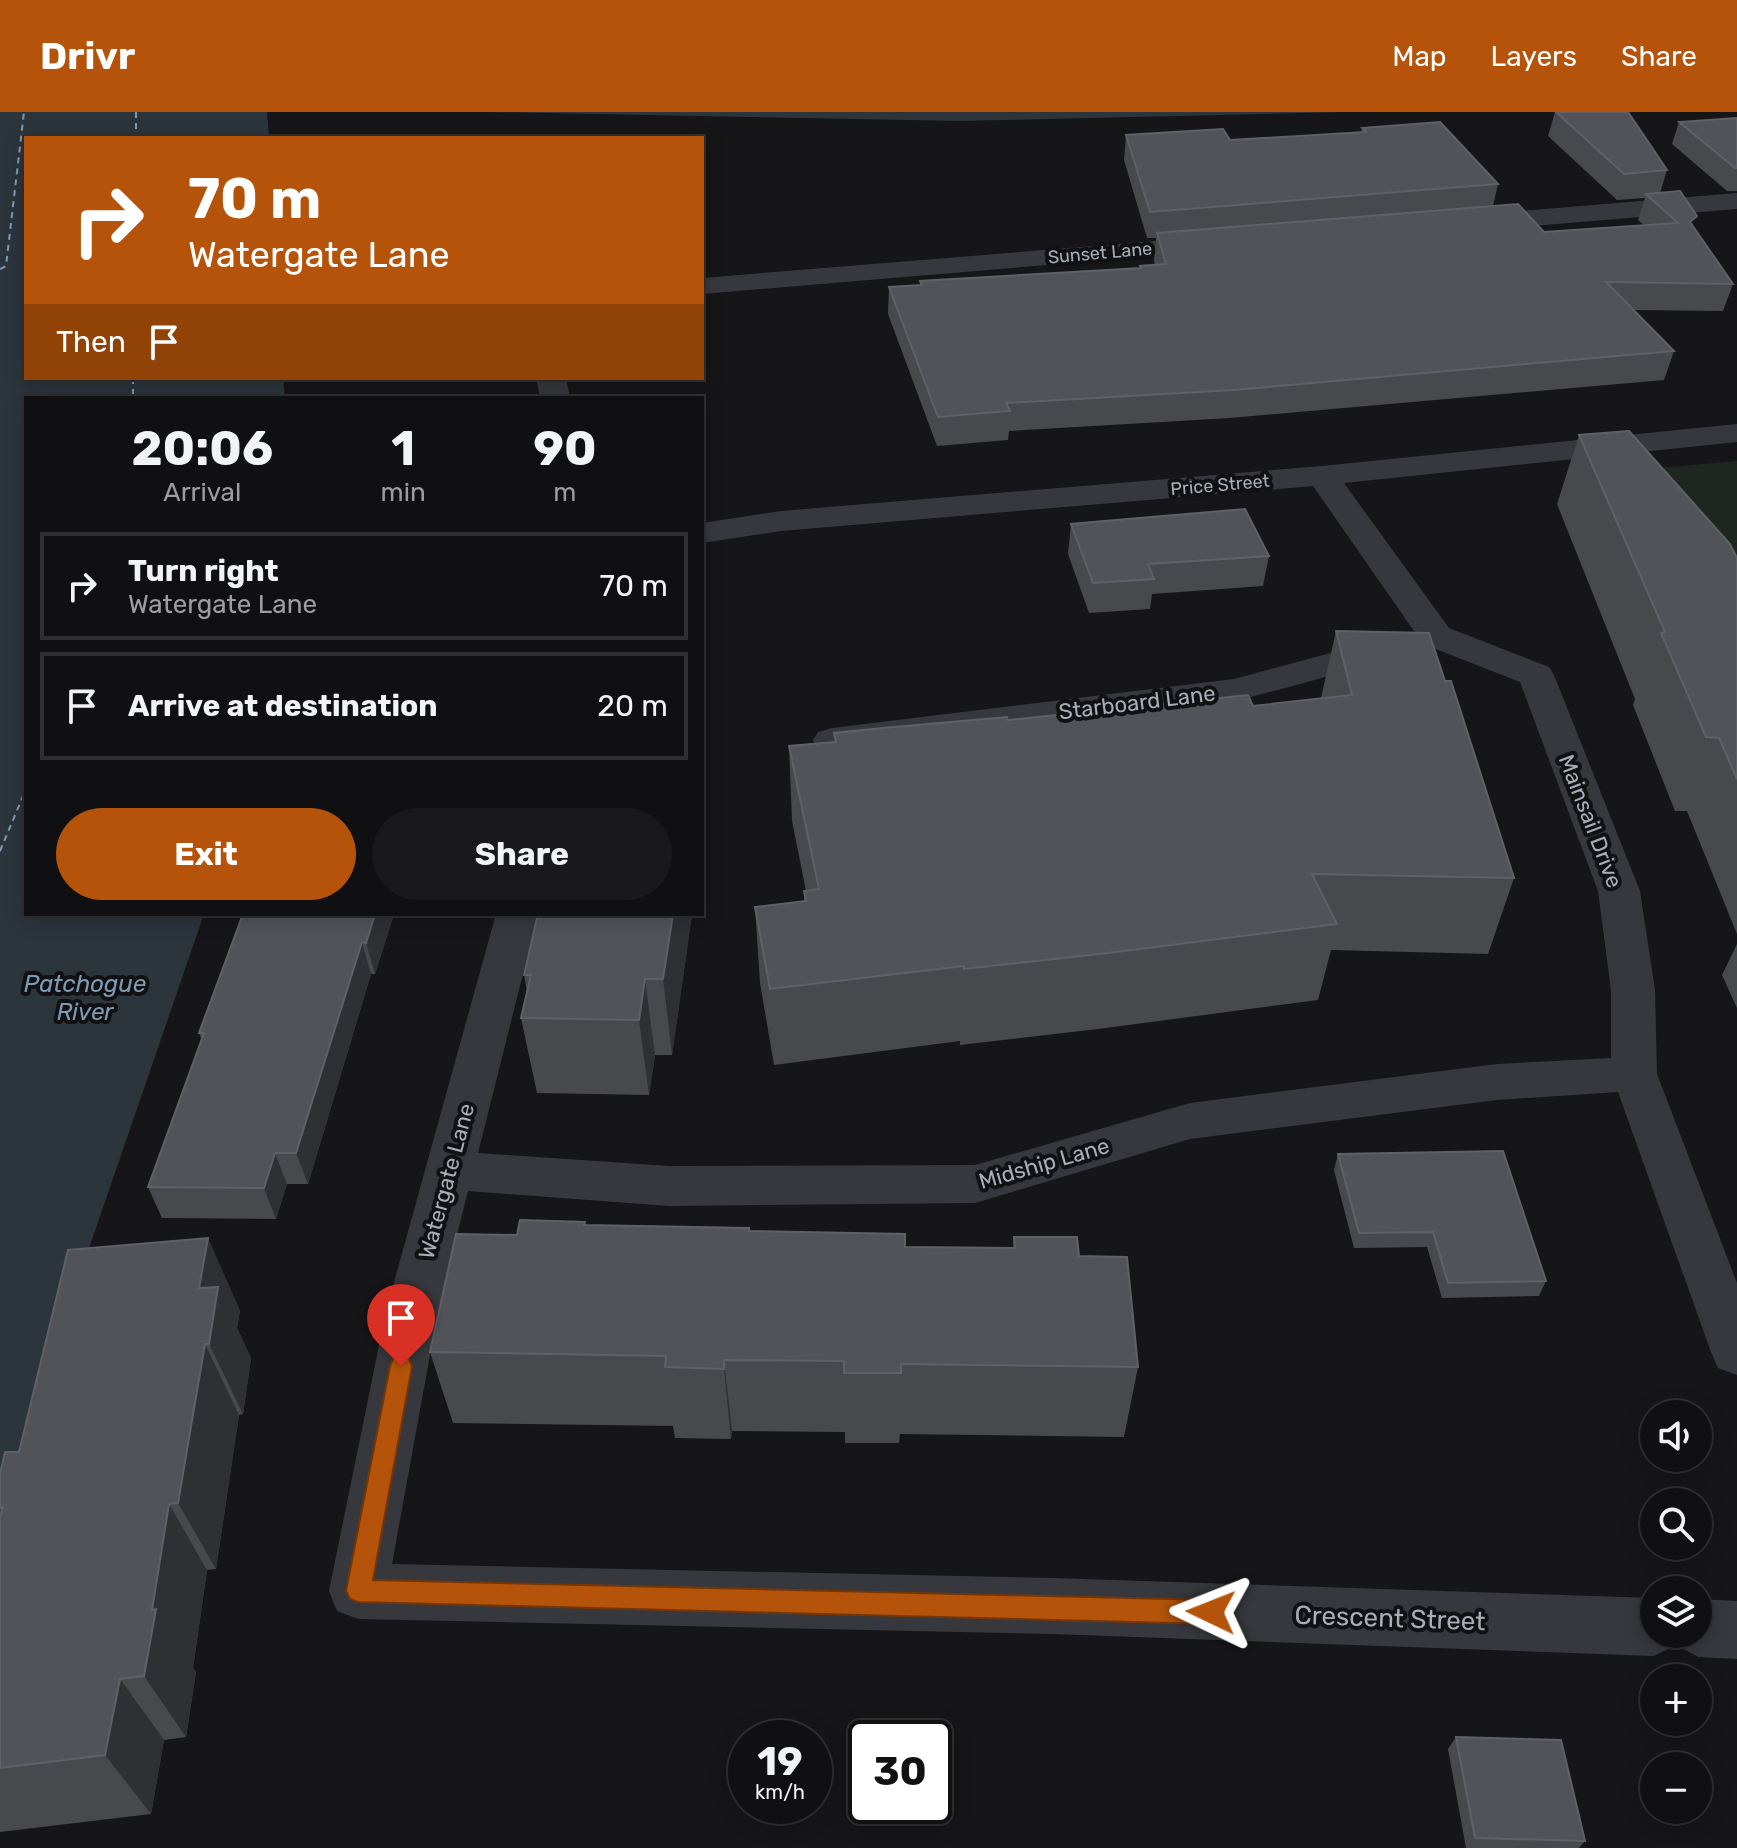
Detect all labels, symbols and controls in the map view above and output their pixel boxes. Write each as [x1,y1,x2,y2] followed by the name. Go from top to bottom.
[40,33,135,79] text: Drivr
[1392,40,1447,73] text: Map
[1491,40,1577,73] text: Layers
[1621,40,1697,73] text: Share
[188,166,321,232] text: 70 m
[56,168,160,272] icon: right
[188,233,450,276] text: Watergate Lane
[1047,237,1153,269] street label: Sunset Lane
[142,320,186,364] icon: arrive
[56,324,126,360] text: Then
[131,420,273,477] text: 20:06
[391,420,415,477] text: 1
[533,420,597,477] text: 90
[1170,470,1270,500] street label: Price Street
[163,477,241,508] text: Arrival
[381,477,426,508] text: min
[553,477,576,508] text: m
[128,553,279,589] text: Turn right
[60,564,104,608] icon: right
[600,568,668,604] text: 70 m
[128,589,317,620] text: Watergate Lane
[1057,680,1217,725] street label: Starboard Lane
[60,684,104,728] icon: arrive
[128,688,438,724] text: Arrive at destination
[597,688,668,724] text: 20 m
[1553,751,1628,892] street label: Mainsail Drive
[56,808,356,900] button: Exit
[372,808,672,900] button: Share
[24,970,146,1026] water label: Patchogue River
[413,1100,480,1262] street label: Watergate Lane
[976,1132,1113,1195] street label: Midship Lane
[367,1284,435,1366] pin
[379,1296,423,1340] icon: arrive
[1640,1400,1712,1824] map controls
[1640,1400,1712,1472] button: sound
[1640,1488,1712,1560] button: search
[1169,1570,1253,1654] position arrow
[1640,1576,1712,1648] button: layers
[1294,1600,1486,1637] street label: Crescent Street
[1640,1664,1712,1736] button: +
[848,1720,952,1824] speed limit sign: 30
[757,1738,803,1785] text: 19
[1640,1752,1712,1824] button: −
[755,1780,805,1804] text: km/h

